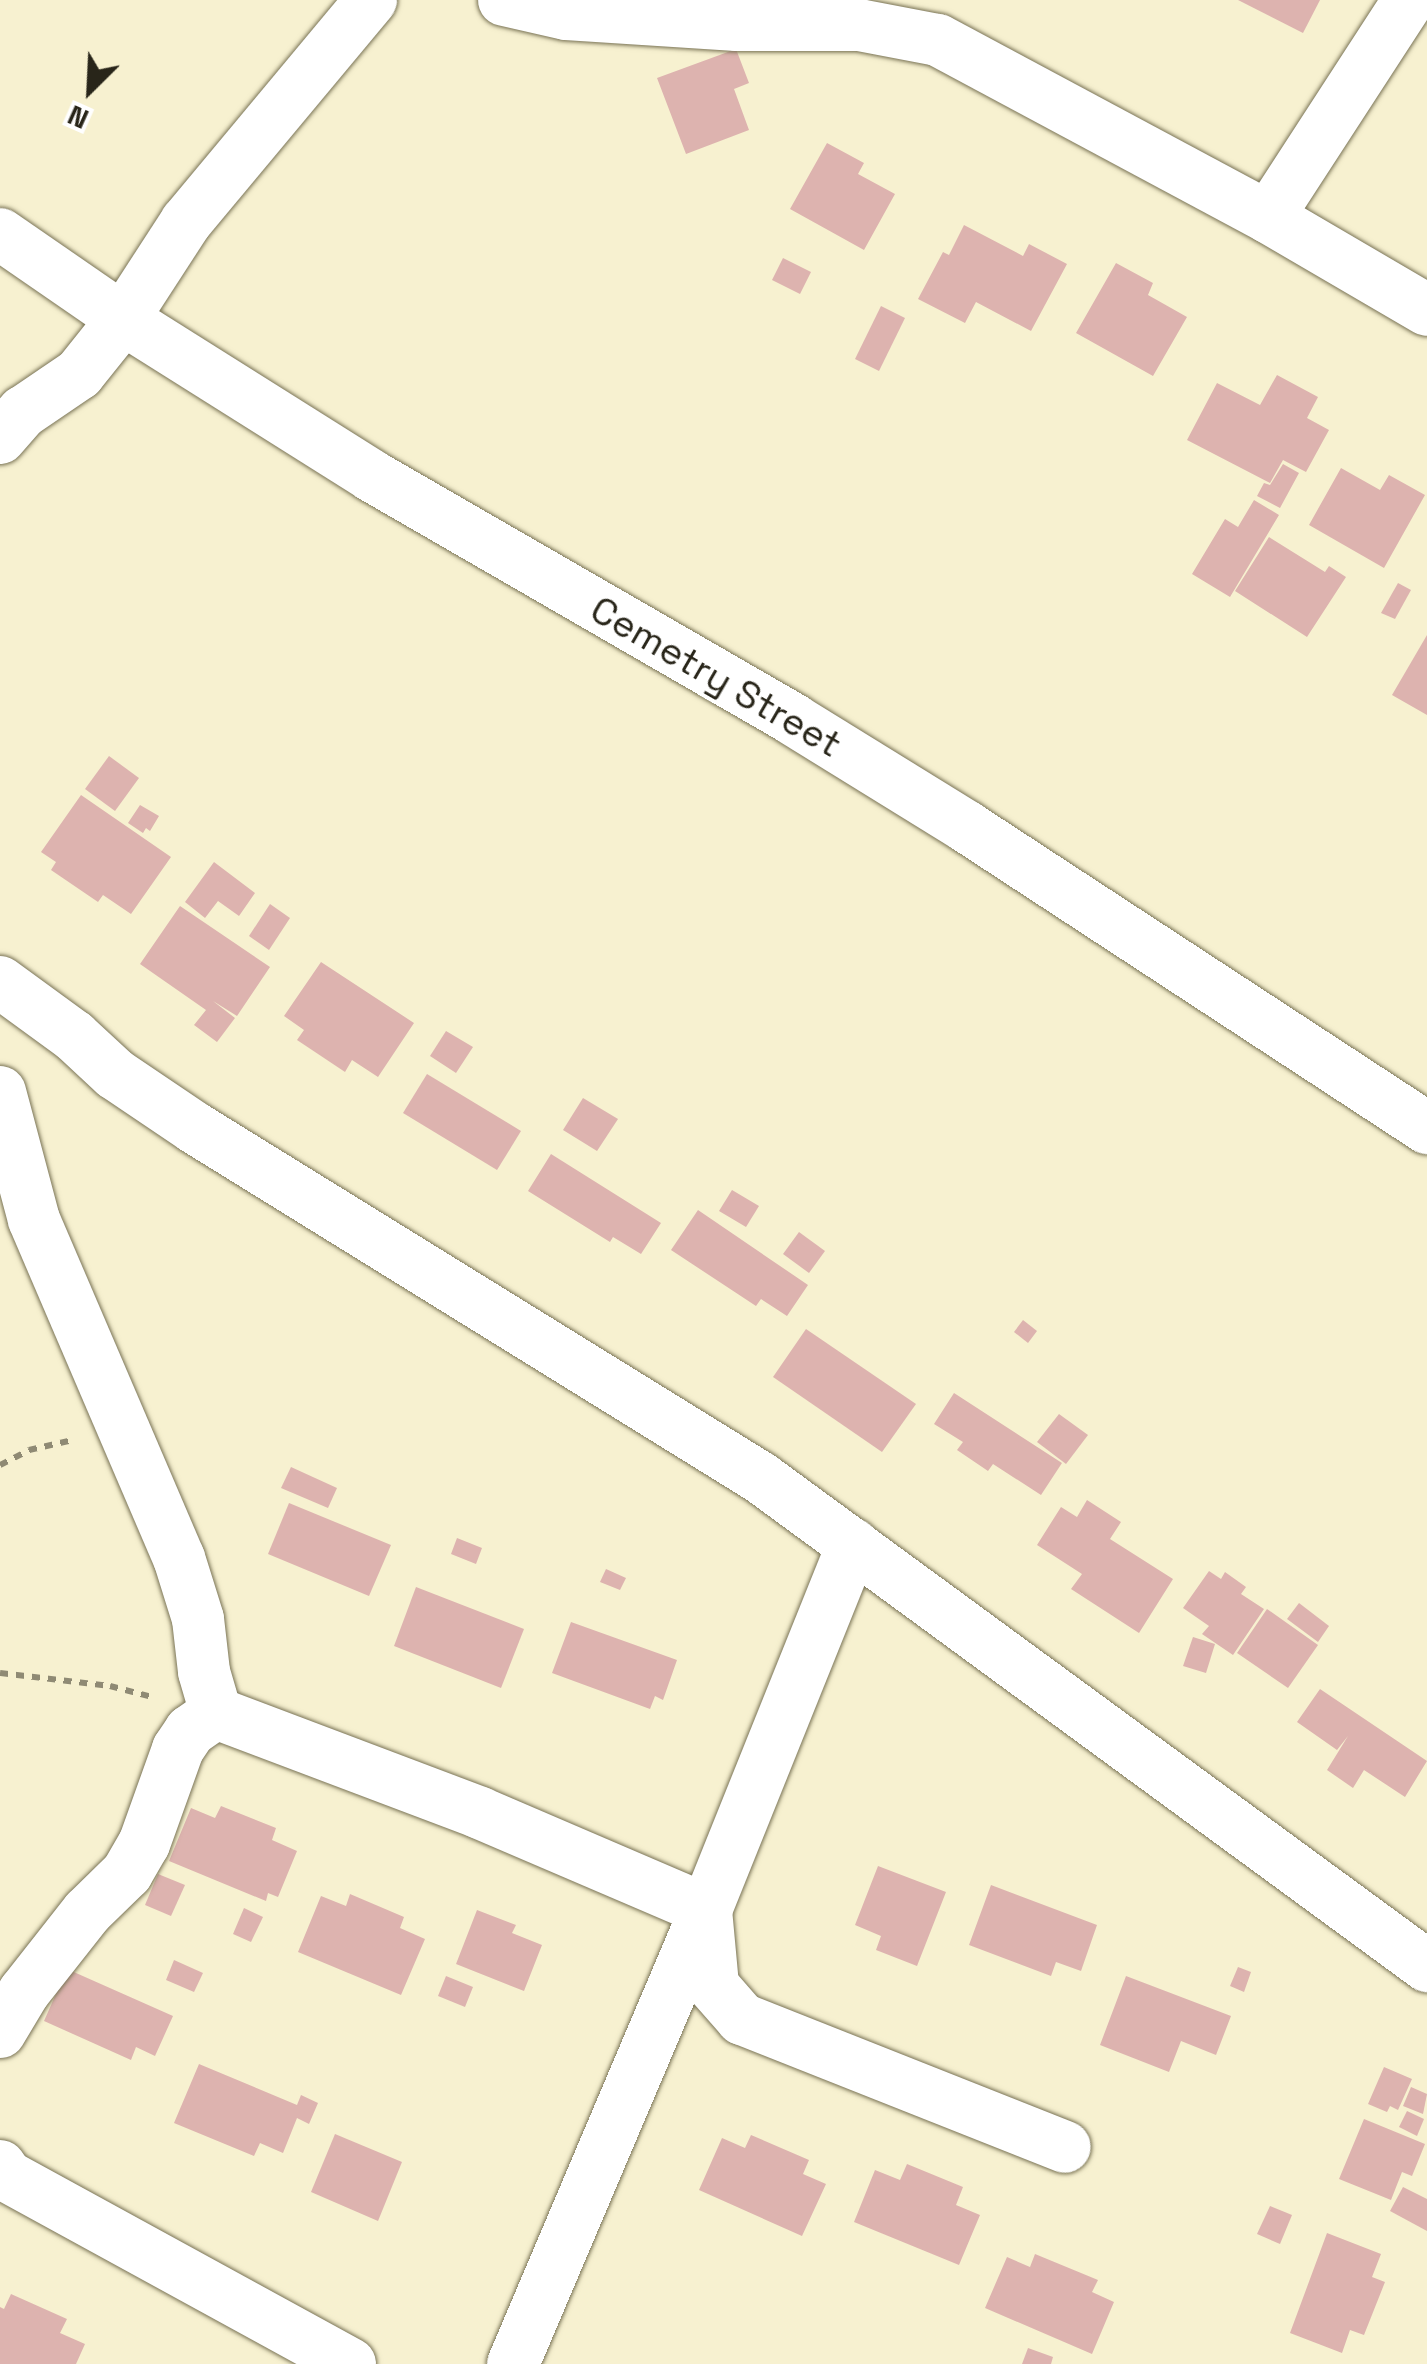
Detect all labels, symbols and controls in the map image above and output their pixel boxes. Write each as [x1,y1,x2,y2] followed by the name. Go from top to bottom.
[40,40,140,140] north arrow
[62,97,94,138] text: N
[582,587,850,767] street label: Cemetry Street

